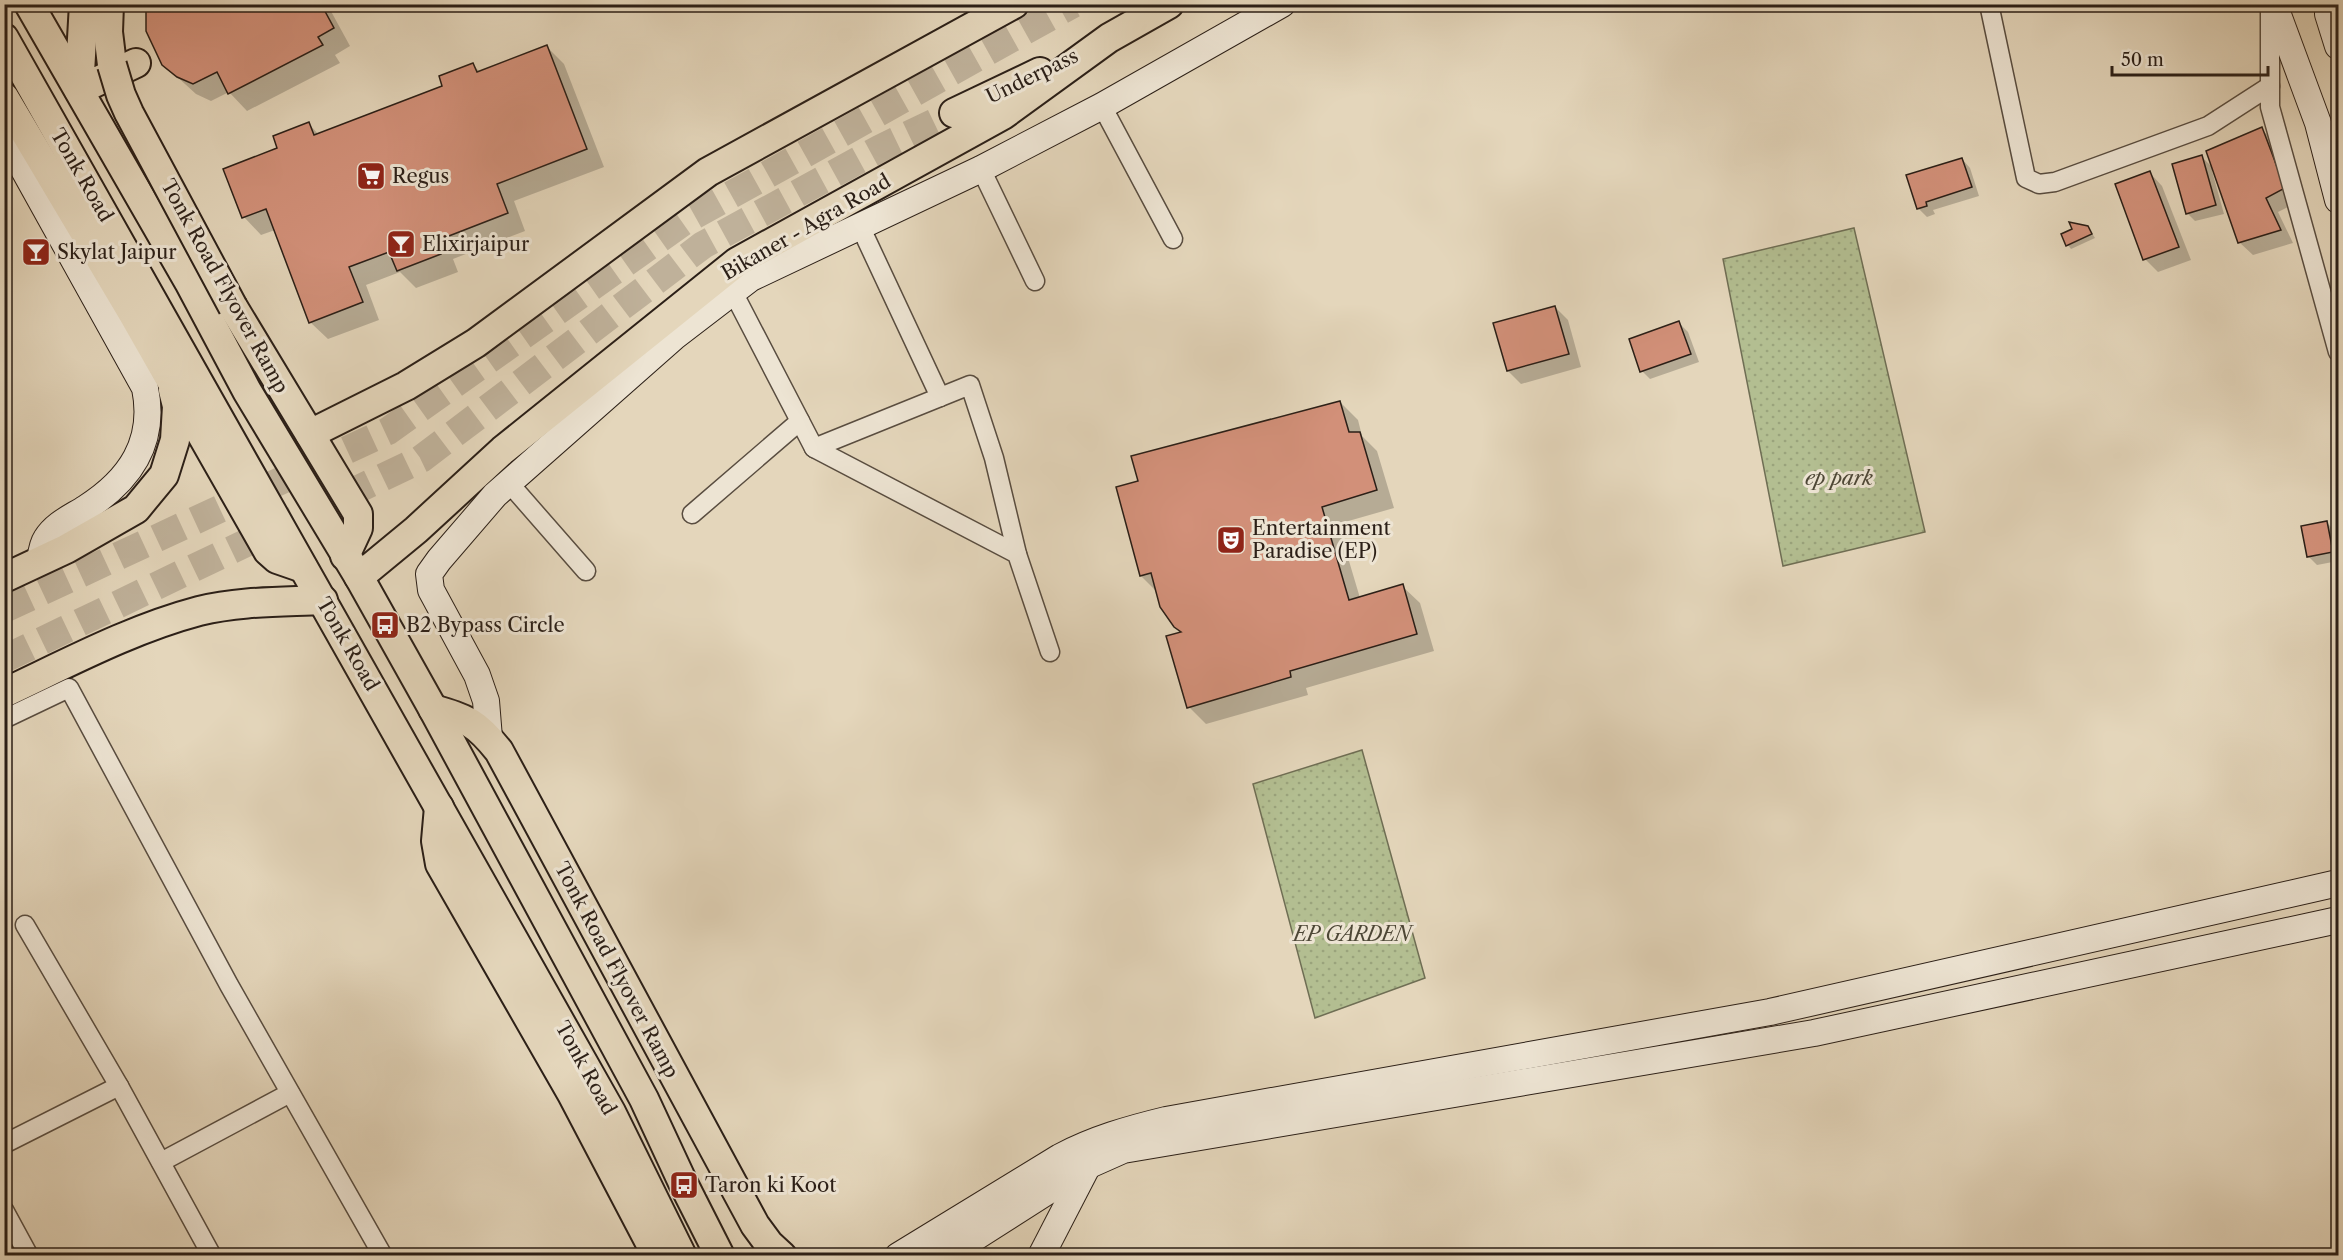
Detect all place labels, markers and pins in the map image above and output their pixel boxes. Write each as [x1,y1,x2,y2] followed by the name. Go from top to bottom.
[355,160,387,192] supermarket icon: Regus
[392,164,449,188] place label: Regus
[385,228,417,260] bar icon: Elixirjaipur
[422,232,530,256] place label: Elixirjaipur
[20,236,52,268] bar icon: Skylat Jaipur
[57,240,177,264] place label: Skylat Jaipur
[1252,516,1391,563] place label: Entertainment Paradise (EP)
[1215,524,1247,556] theatre icon: Entertainment Paradise (EP)
[369,609,401,641] bus stop icon: B2 Bypass Circle
[406,613,565,637] place label: B2 Bypass Circle
[668,1169,700,1201] bus stop icon: Taron ki Koot
[705,1173,836,1197] place label: Taron ki Koot

